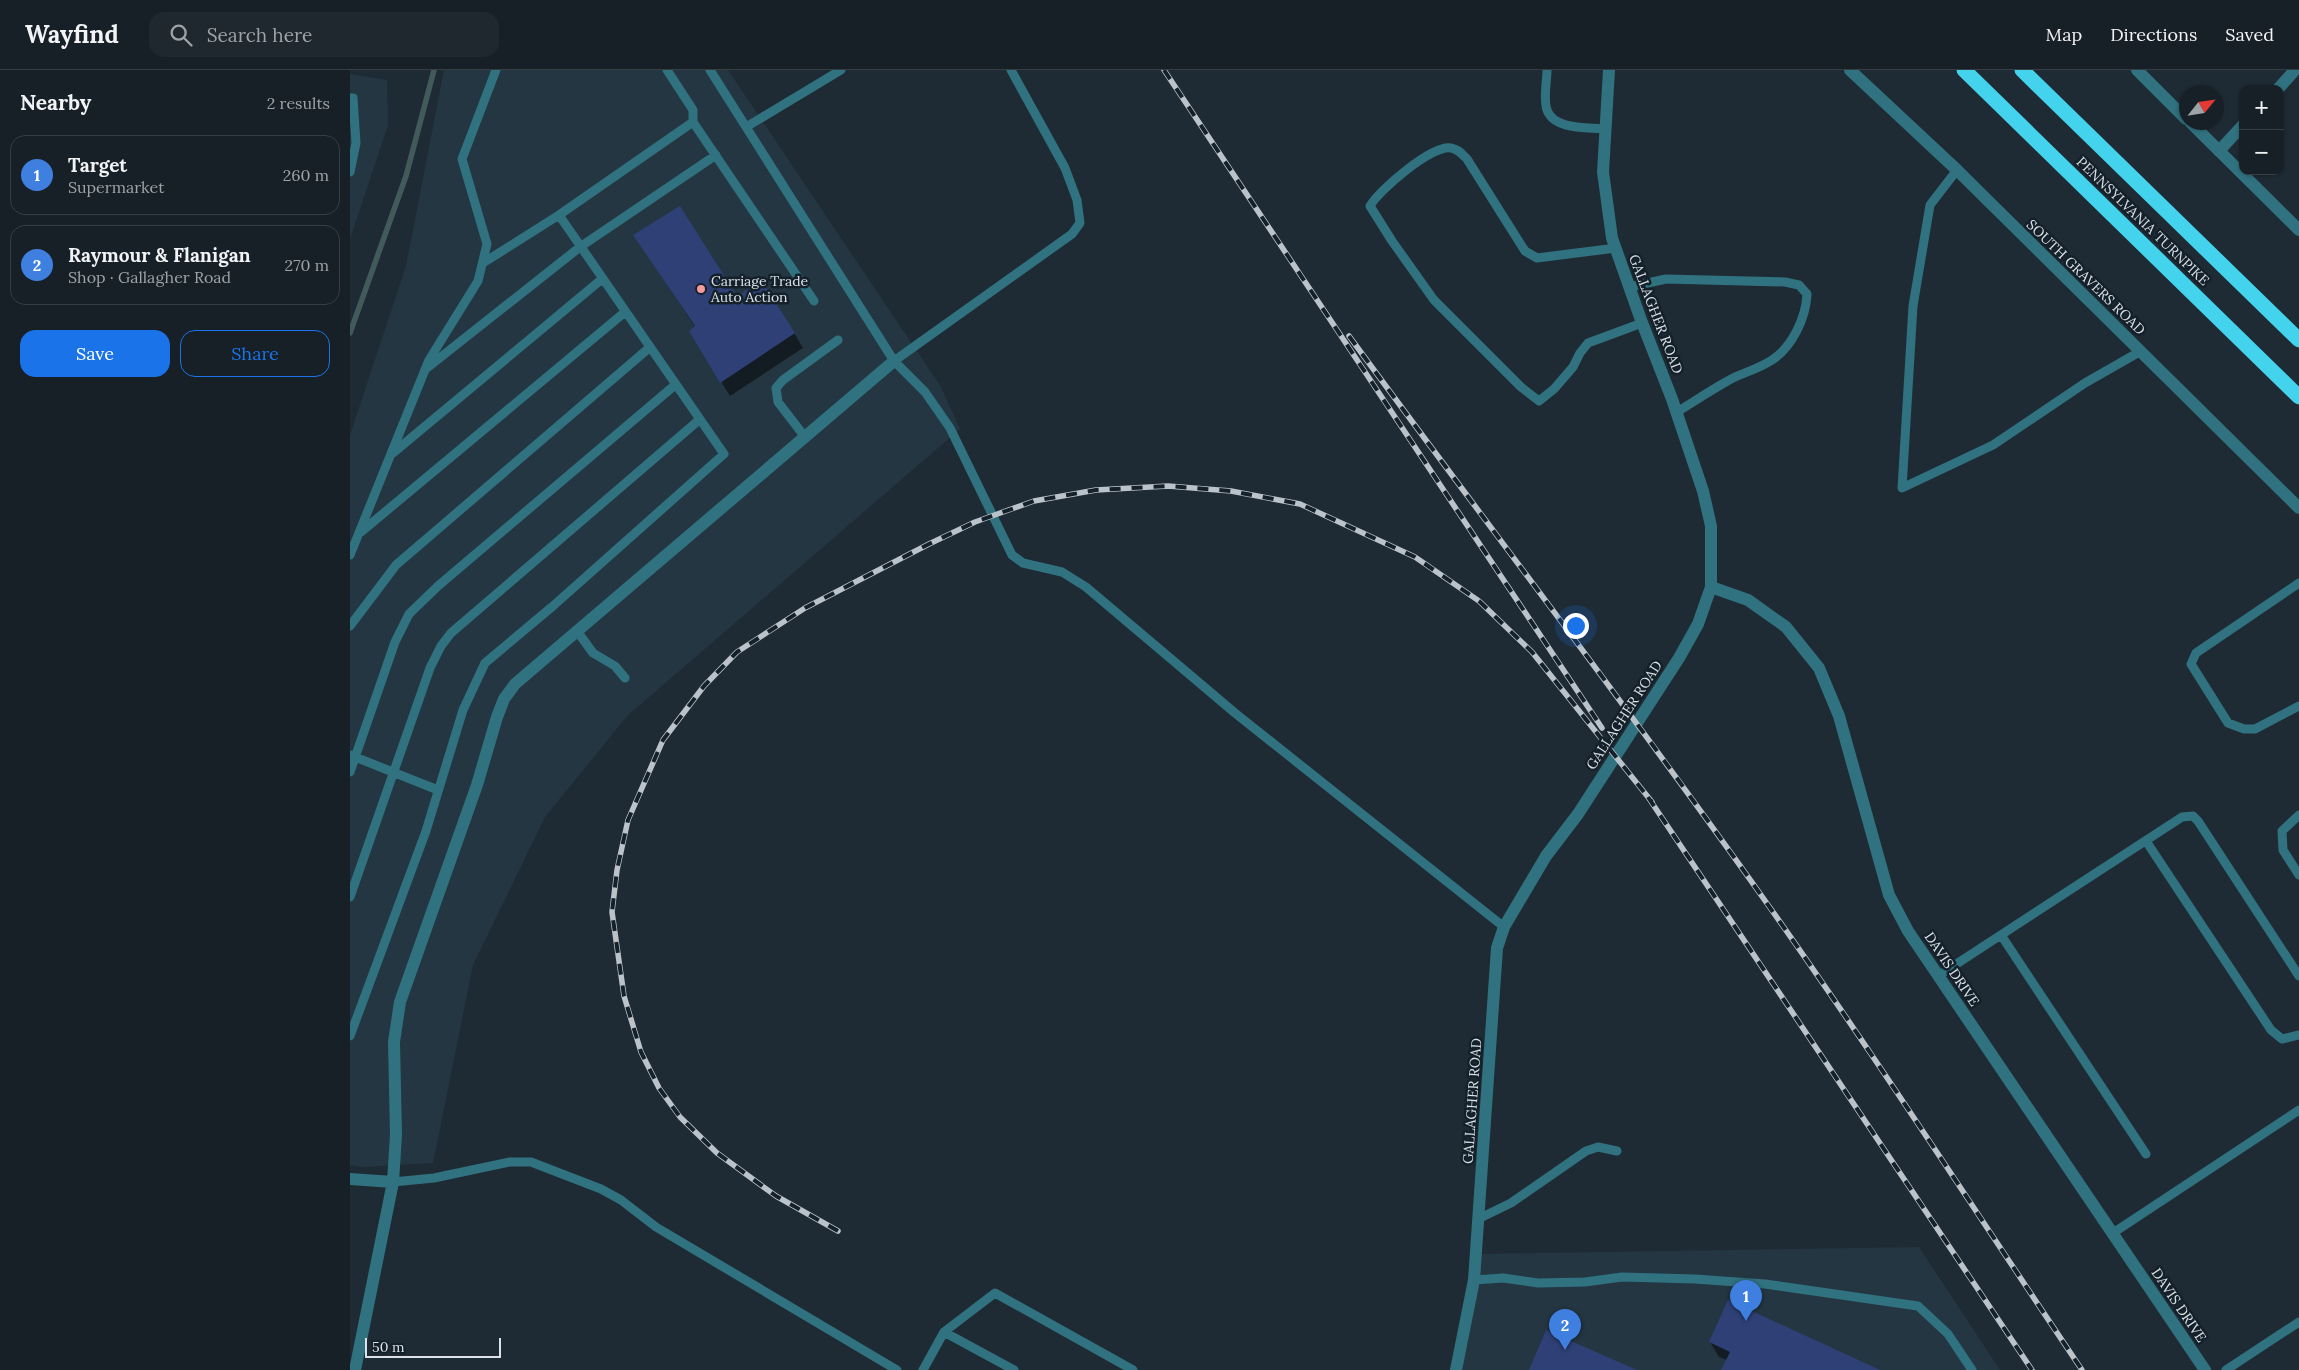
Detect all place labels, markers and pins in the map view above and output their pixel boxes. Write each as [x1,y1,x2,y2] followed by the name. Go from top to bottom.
[710,272,809,306] place label: Carriage Trade Auto Action
[695,283,707,295] marker: Carriage Trade Auto Action
[1730,1280,1762,1321] pin: 1
[1549,1309,1581,1350] pin: 2

